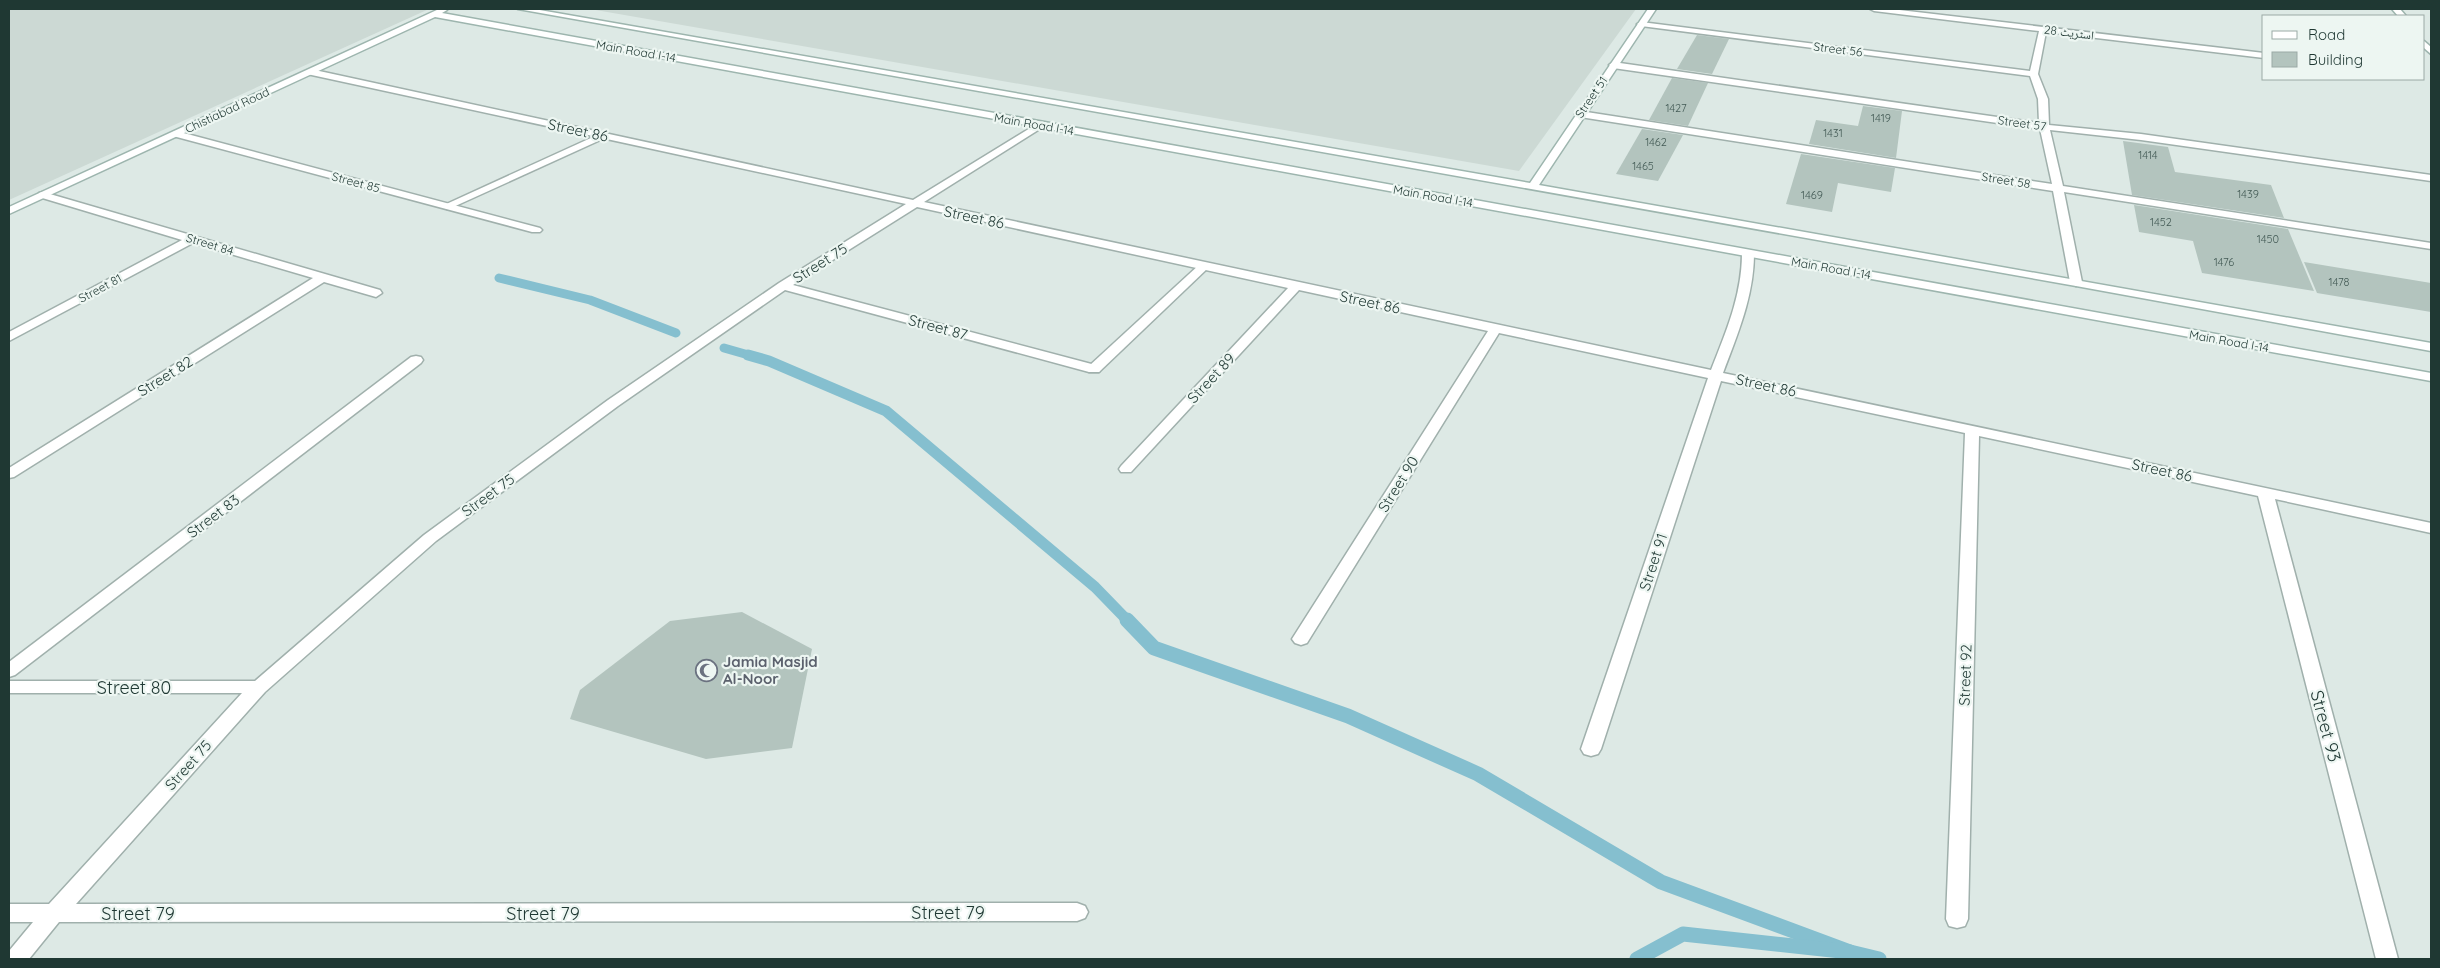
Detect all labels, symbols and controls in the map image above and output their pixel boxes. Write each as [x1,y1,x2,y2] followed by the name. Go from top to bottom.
[2262,15,2425,80] legend
[2043,21,2095,43] street label: اسٹریٹ 28
[2308,25,2345,44] text: Road
[595,37,677,65] street label: Main Road I-14
[1813,39,1864,59] street label: Street 56
[2308,50,2363,69] text: Building
[1572,73,1610,121] street label: Street 51
[182,84,272,136] street label: Chistiabad Road
[1665,101,1687,115] house number: 1427
[993,110,1075,138] street label: Main Road I-14
[1871,111,1891,125] house number: 1419
[1997,112,2047,134] street label: Street 57
[546,114,610,146] street label: Street 86
[1823,126,1843,140] house number: 1431
[1645,135,1667,149] house number: 1462
[2138,148,2158,162] house number: 1414
[1632,159,1654,173] house number: 1465
[330,168,382,196] street label: Street 85
[1981,169,2031,191] street label: Street 58
[1392,182,1474,210] street label: Main Road I-14
[2237,187,2259,201] house number: 1439
[1801,188,1823,202] house number: 1469
[942,201,1006,233] street label: Street 86
[2150,215,2172,229] house number: 1452
[184,230,236,258] street label: Street 84
[2257,232,2279,246] house number: 1450
[789,239,851,287] street label: Street 75
[1790,254,1872,282] street label: Main Road I-14
[2214,255,2234,269] house number: 1476
[76,270,124,306] street label: Street 81
[2329,275,2350,289] house number: 1478
[1338,286,1402,318] street label: Street 86
[906,310,970,344] street label: Street 87
[2188,327,2270,355] street label: Main Road I-14
[1183,349,1239,407] street label: Street 89
[134,352,196,400] street label: Street 82
[1734,369,1798,401] street label: Street 86
[1373,452,1423,515] street label: Street 90
[2130,454,2194,486] street label: Street 86
[458,469,518,521] street label: Street 75
[183,490,243,542] street label: Street 83
[1635,531,1671,593] street label: Street 91
[1954,644,1976,706] street label: Street 92
[723,652,818,688] place label: Jamia Masjid Al-Noor
[695,658,719,682] mosque icon: Jamia Masjid Al-Noor
[97,676,171,699] street label: Street 80
[2305,687,2347,765] street label: Street 93
[161,736,215,794] street label: Street 75
[911,901,985,924] street label: Street 79
[101,902,175,925] street label: Street 79
[506,902,580,925] street label: Street 79

